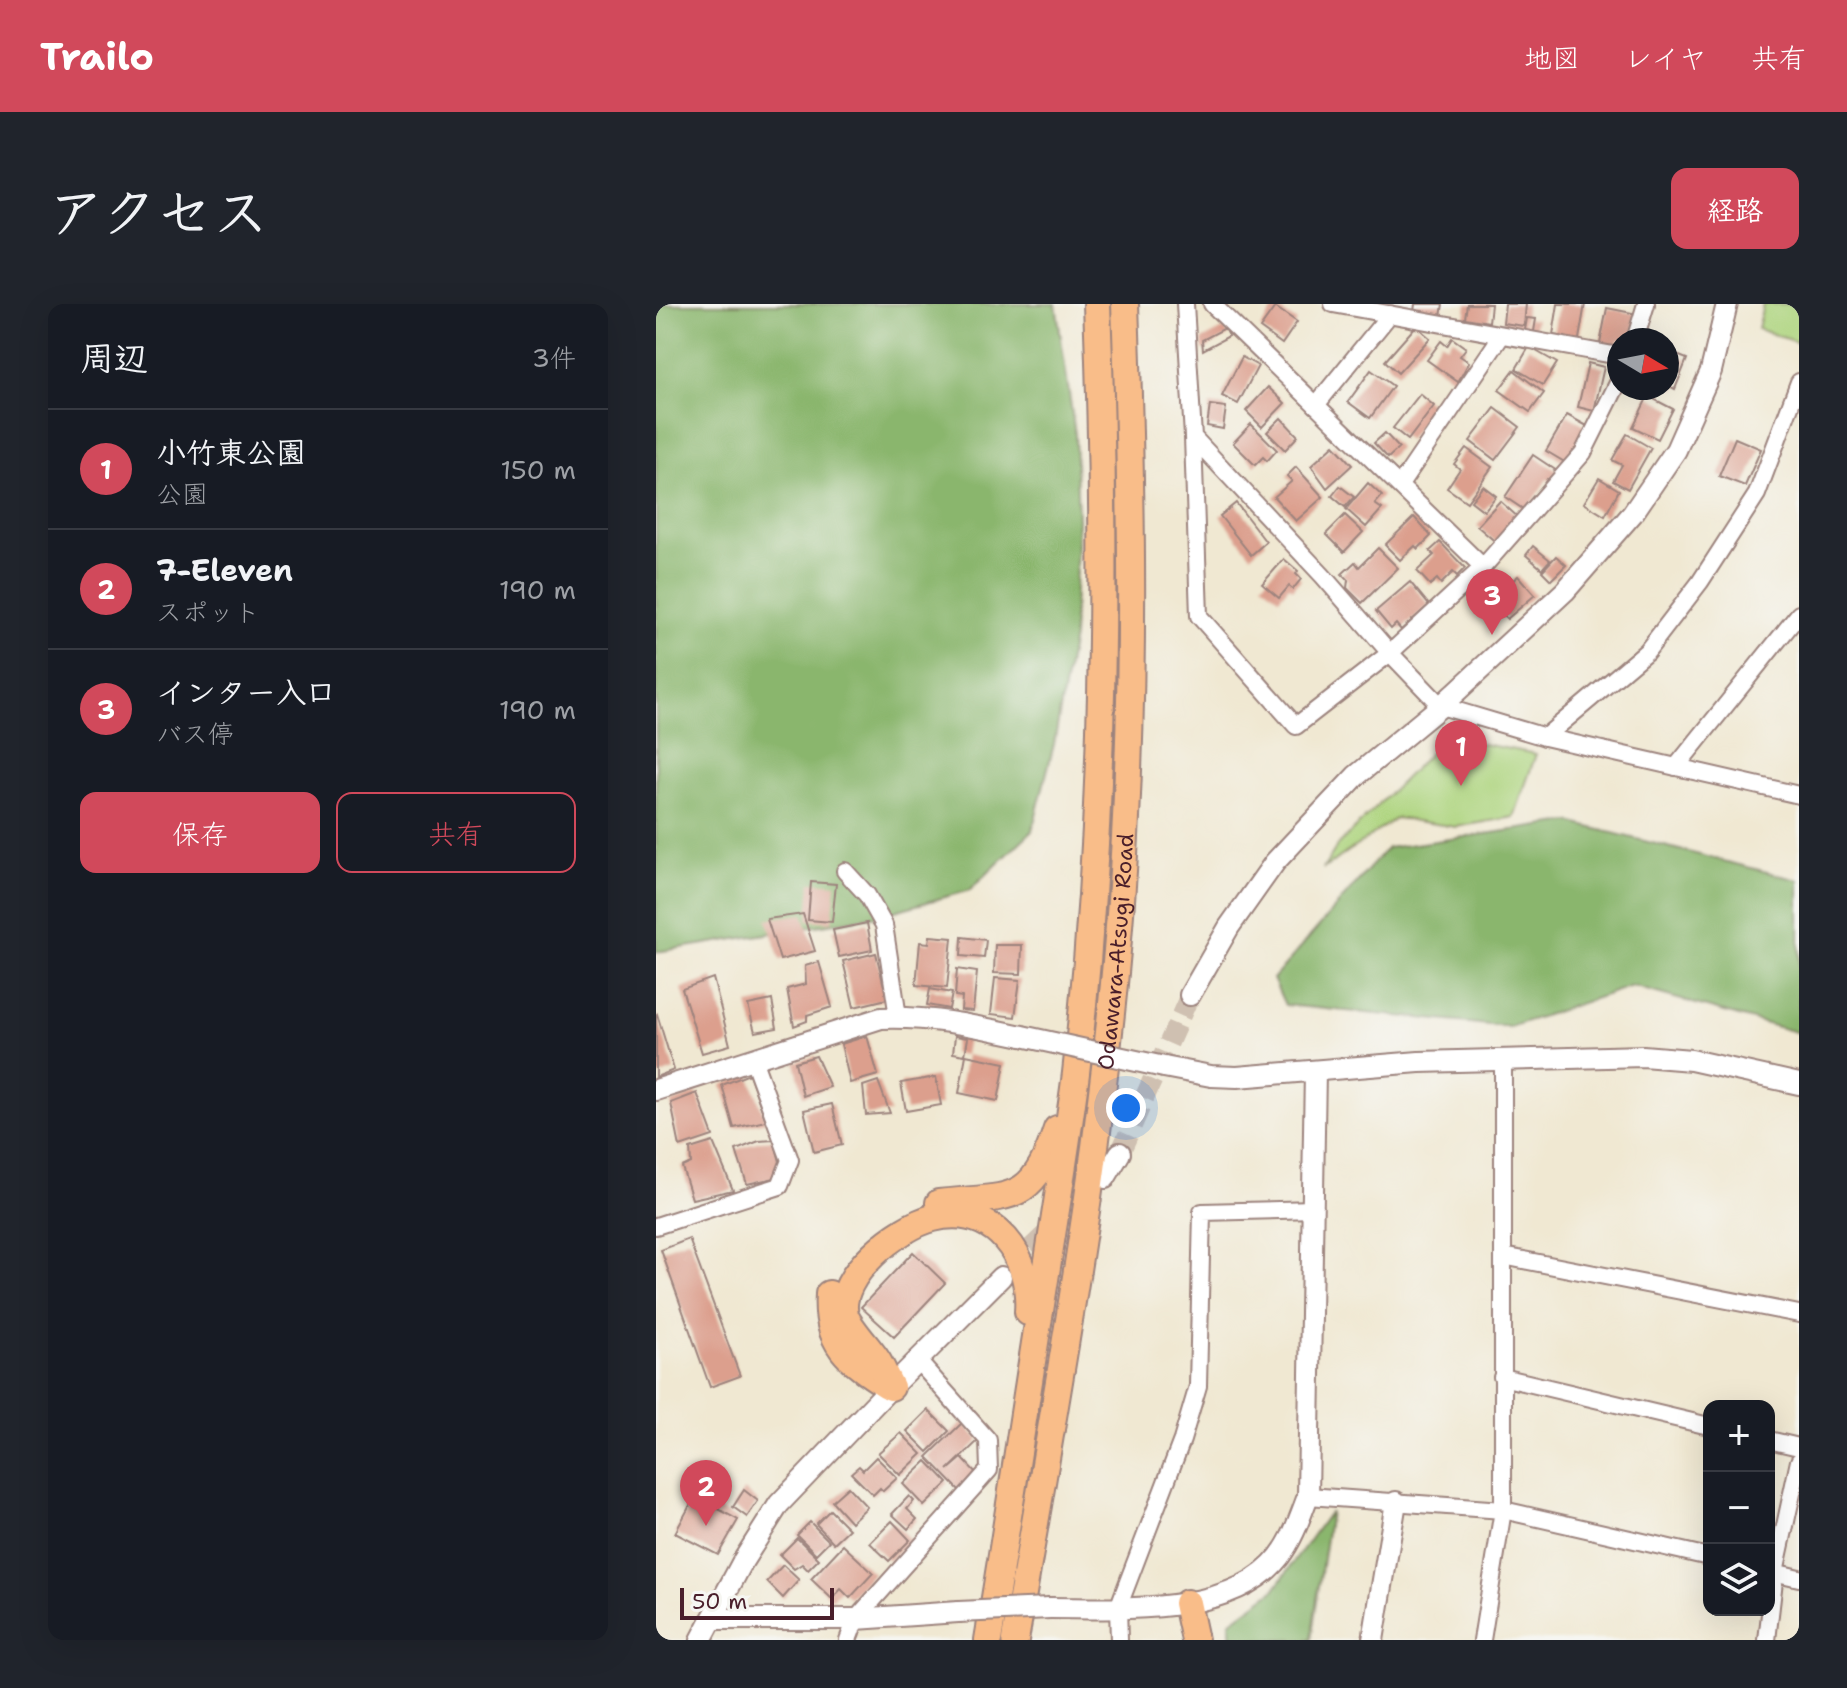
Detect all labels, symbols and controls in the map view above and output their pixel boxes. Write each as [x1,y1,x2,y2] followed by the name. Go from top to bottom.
[40,31,154,82] text: Trailo
[1524,39,1580,77] text: 地図
[1624,39,1707,77] text: レイヤ
[1751,39,1807,77] text: 共有
[1671,168,1799,249] button: 経路
[48,175,269,250] text: アクセス
[1607,328,1679,400] north arrow
[80,335,148,381] text: 周辺
[532,340,576,375] text: 3件
[156,432,306,473] text: 小竹東公園
[100,452,112,487] text: 1
[500,452,576,487] text: 150 m
[156,476,208,511] text: 公園
[156,550,293,591] text: 7-Eleven
[1466,569,1518,635] pin: 3
[97,572,115,607] text: 2
[499,572,576,607] text: 190 m
[156,594,260,629] text: スポット
[156,672,336,713] text: インター入口
[97,692,115,727] text: 3
[499,692,576,727] text: 190 m
[156,716,234,751] text: バス停
[1435,720,1487,786] pin: 1
[80,792,320,873] button: 保存
[336,792,576,873] button: 共有
[1090,832,1140,1071] street label: Odawara-Atsugi Road
[1106,1088,1146,1128] your location
[1703,1400,1775,1616] map controls
[1703,1400,1775,1472] button: +
[680,1460,732,1526] pin: 2
[1703,1472,1775,1544] button: −
[1703,1544,1775,1616] button: layers
[680,1584,834,1620] scale bar
[692,1587,747,1616] text: 50 m

